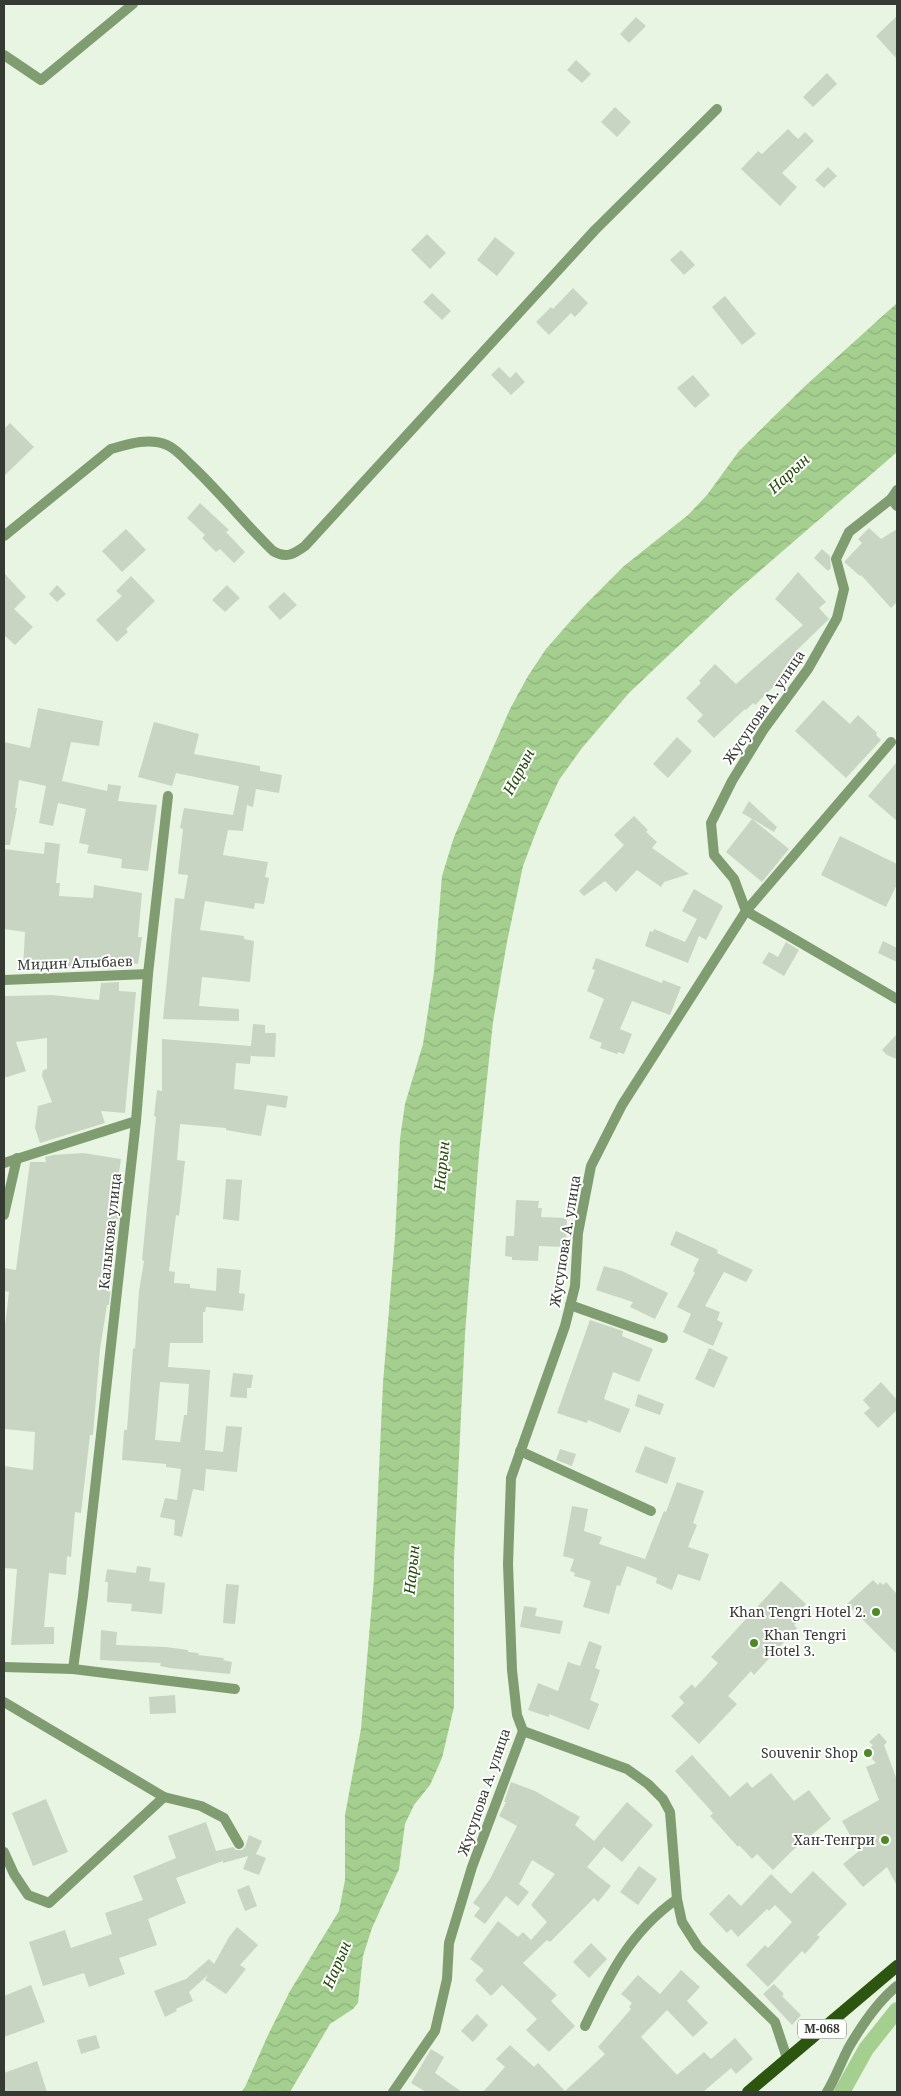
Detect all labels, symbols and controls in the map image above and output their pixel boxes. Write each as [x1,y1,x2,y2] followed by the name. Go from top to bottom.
[763,449,813,498] water label: Нарын
[718,646,809,768] street label: Жусупова А. улица
[497,745,539,799] water label: Нарын
[17,951,133,974] street label: Мидин Алыбаев
[428,1140,454,1193] water label: Нарын
[94,1172,125,1290] street label: Калыкова улица
[545,1173,584,1309] street label: Жусупова А. улица
[398,1544,424,1597] water label: Нарын
[729,1602,866,1621] place label: Khan Tengri Hotel 2.
[870,1606,882,1618] marker: Khan Tengri Hotel 2.
[764,1625,847,1660] place label: Khan Tengri Hotel 3.
[748,1637,760,1649] marker: Khan Tengri Hotel 3.
[452,1726,514,1859] street label: Жусупова А. улица
[761,1743,858,1762] place label: Souvenir Shop
[862,1747,874,1759] marker: Souvenir Shop
[793,1830,875,1849] place label: Хан-Тенгри
[879,1834,891,1846] marker: Хан-Тенгри
[317,1938,355,1992] water label: Нарын
[798,2020,846,2038] road number: М-068

